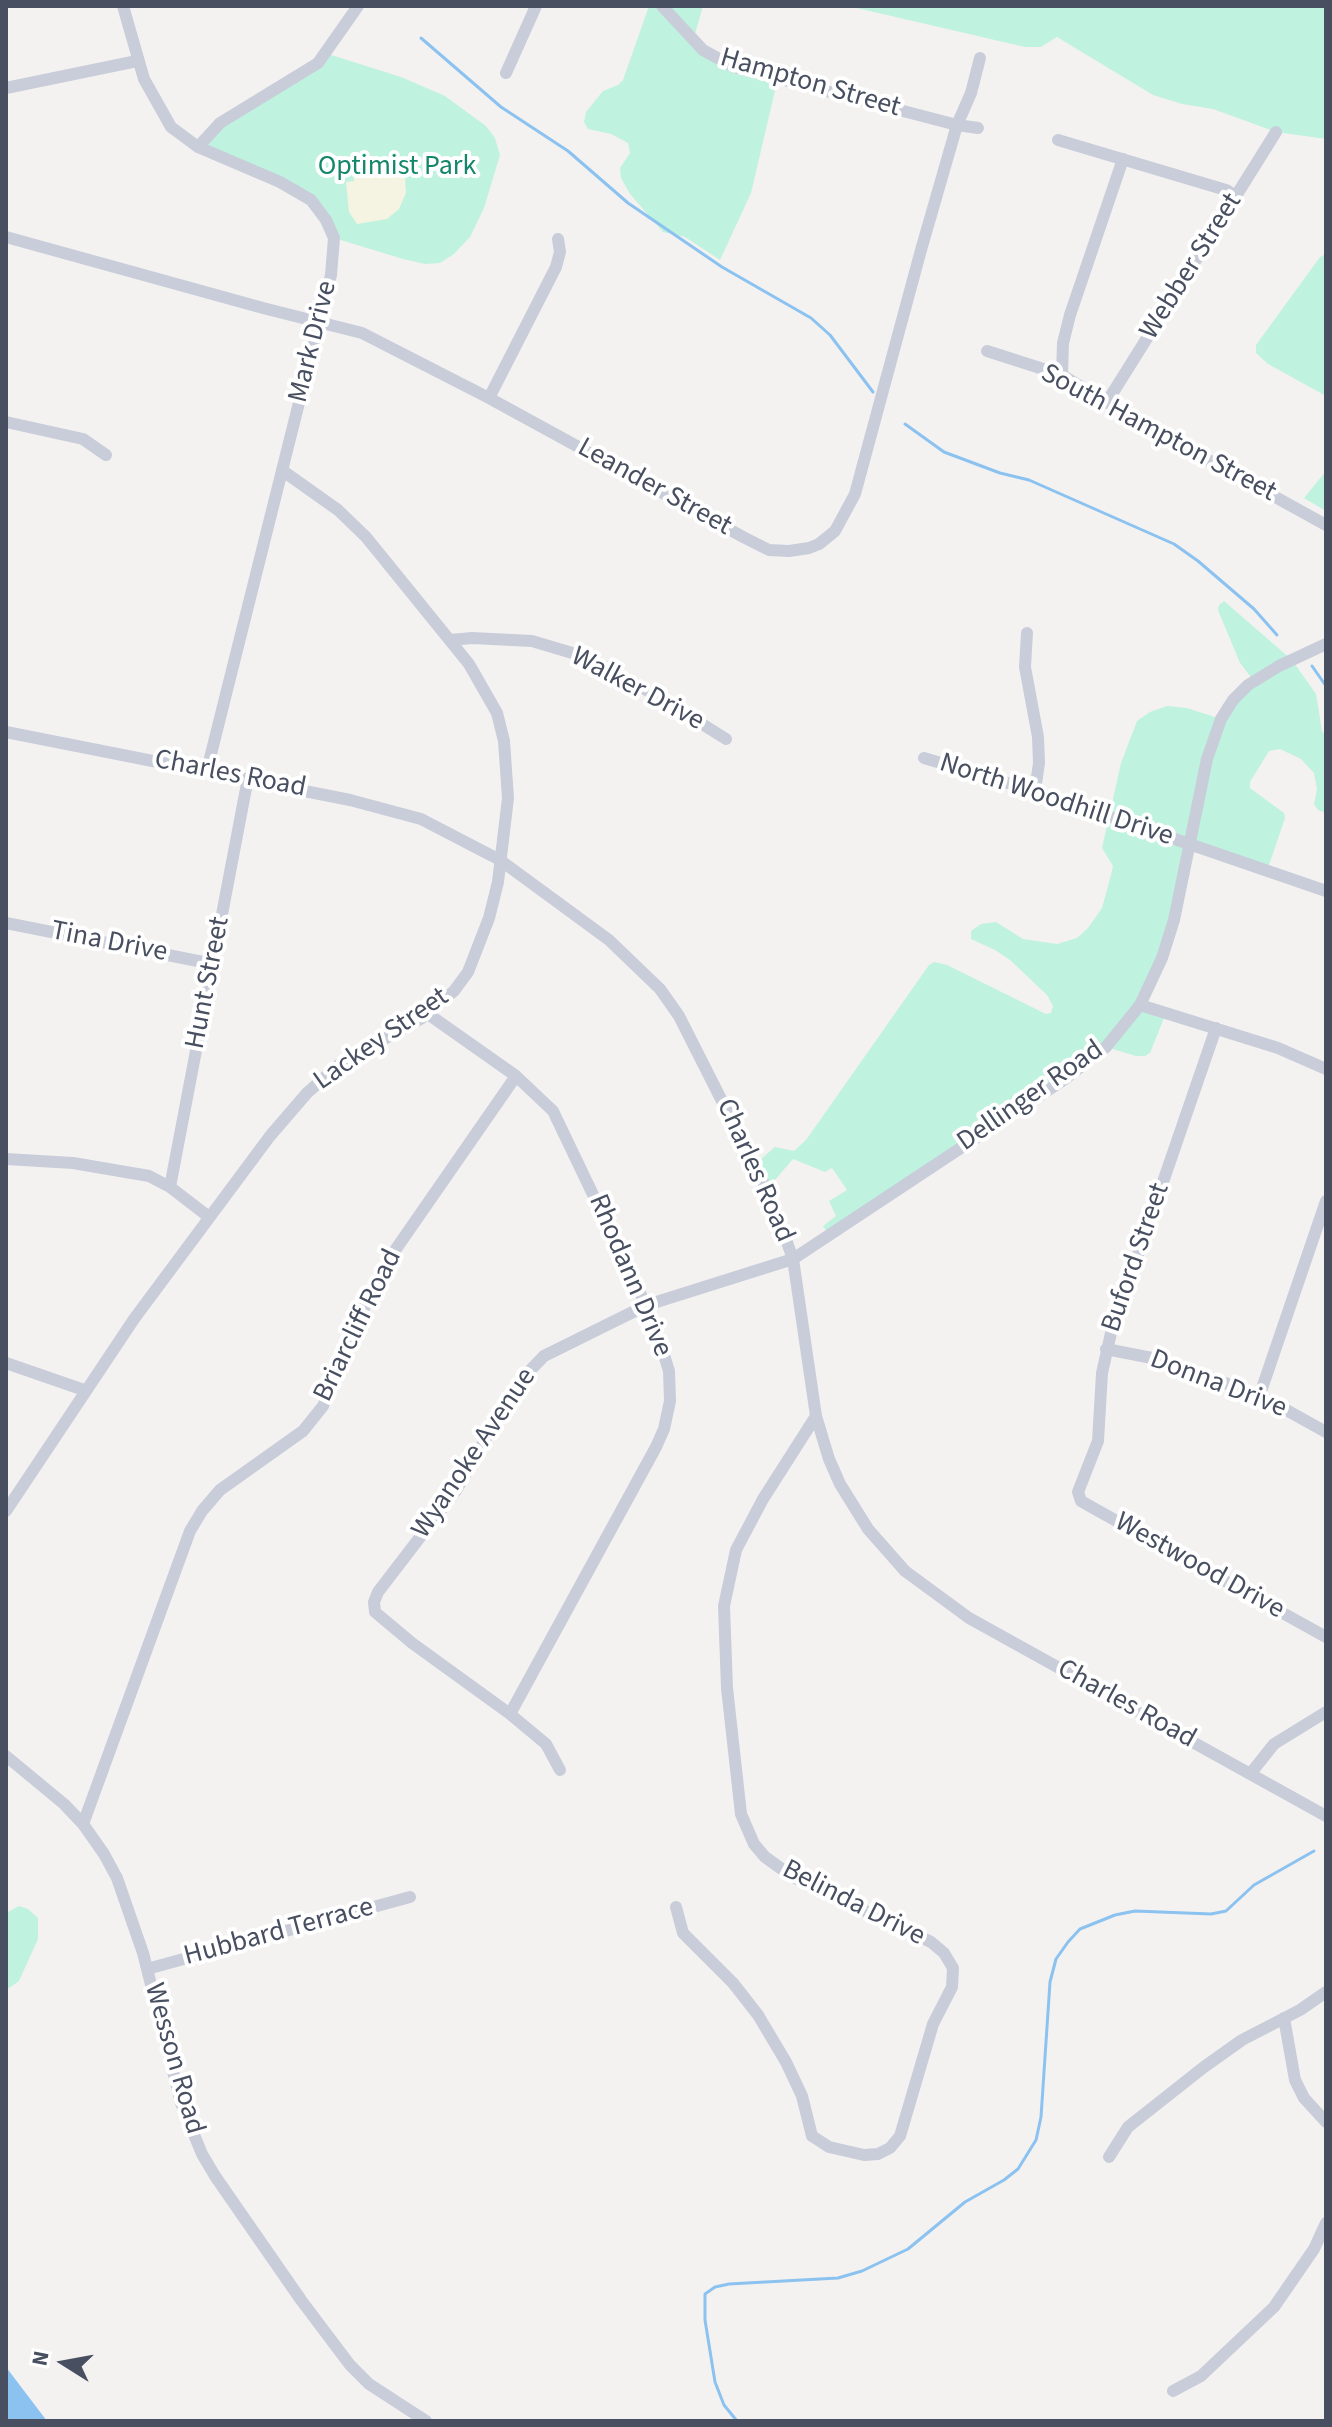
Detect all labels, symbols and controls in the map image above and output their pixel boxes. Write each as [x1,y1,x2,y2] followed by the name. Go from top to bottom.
[716,42,904,126] street label: Hampton Street
[318,151,476,185] park label: Optimist Park
[1134,188,1250,346] street label: Webber Street
[283,278,345,406] street label: Mark Drive
[1035,358,1281,510] street label: South Hampton Street
[571,432,737,544] street label: Leander Street
[565,641,709,739] street label: Walker Drive
[151,744,309,806] street label: Charles Road
[935,747,1177,855] street label: North Woodhill Drive
[180,914,238,1052] street label: Hunt Street
[48,915,170,971] street label: Tina Drive
[308,981,456,1099] street label: Lackey Street
[951,1034,1111,1160] street label: Dellinger Road
[707,1094,801,1248] street label: Charles Road
[1096,1179,1178,1337] street label: Buford Street
[580,1190,678,1362] street label: Rhodann Drive
[308,1244,410,1408] street label: Briarcliff Road
[1145,1344,1291,1426] street label: Donna Drive
[406,1362,544,1546] street label: Wyanoke Avenue
[1108,1507,1290,1627] street label: Westwood Drive
[1051,1653,1201,1757] street label: Charles Road
[776,1854,930,1954] street label: Belinda Drive
[181,1892,377,1974] street label: Hubbard Terrace
[135,1980,211,2138] street label: Wesson Road
[24,2323,104,2403] north arrow
[23,2348,58,2369] text: N

